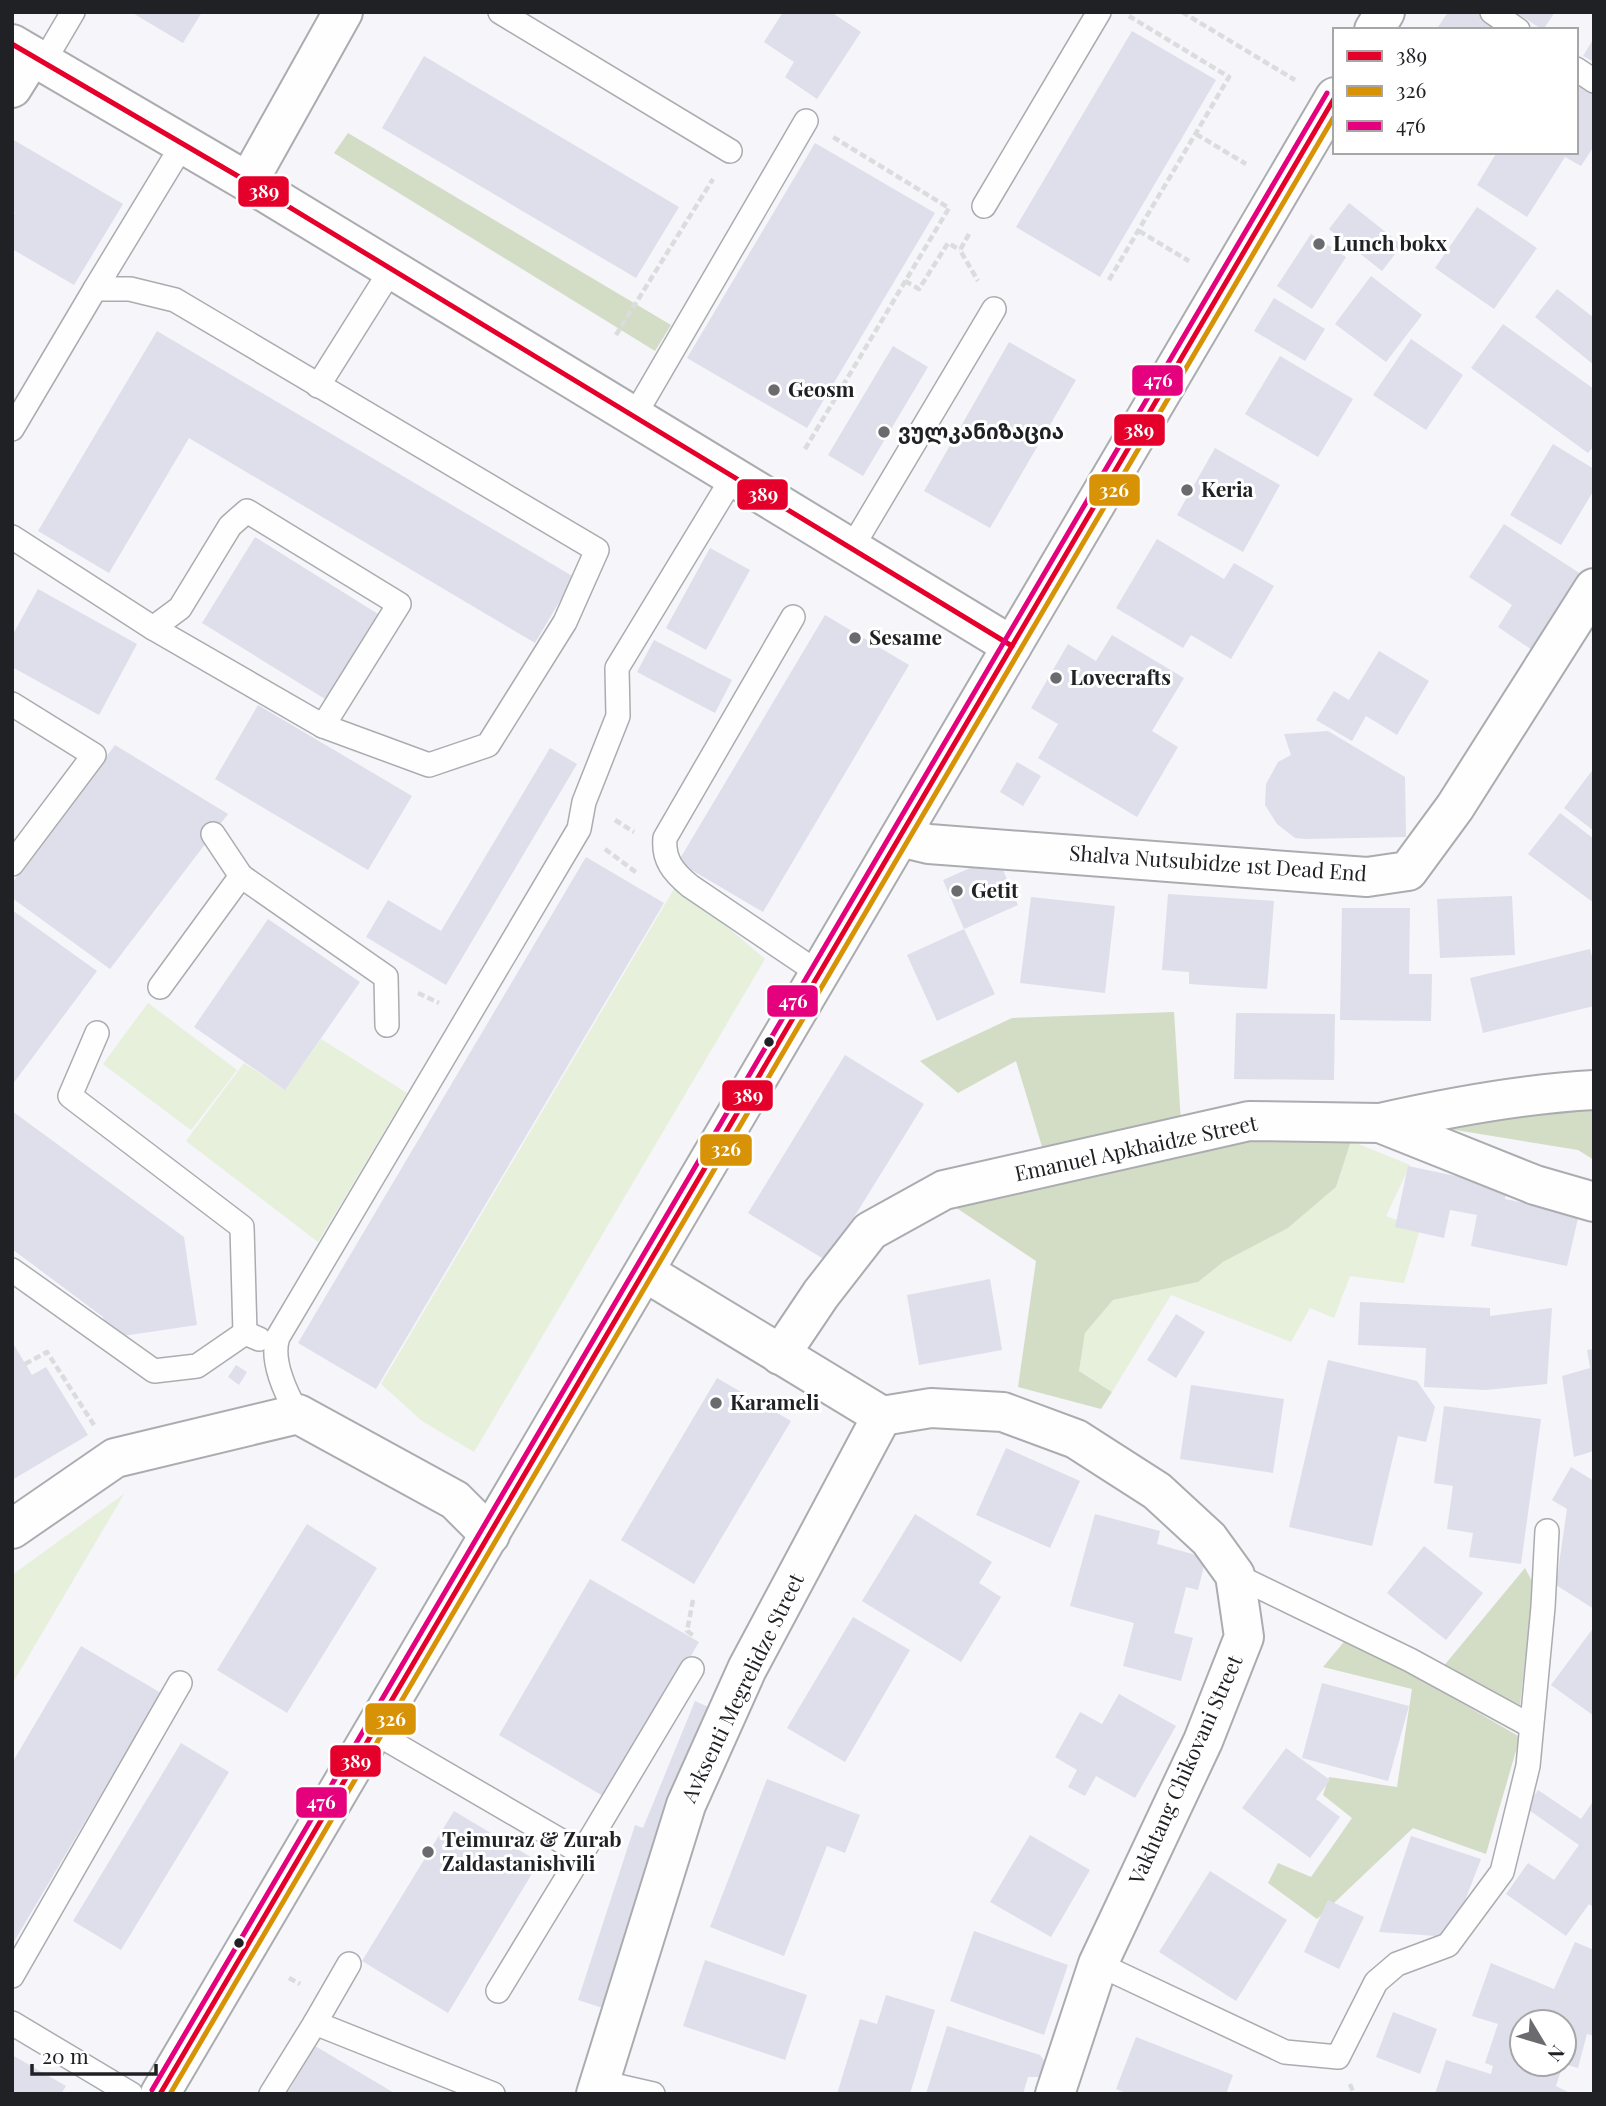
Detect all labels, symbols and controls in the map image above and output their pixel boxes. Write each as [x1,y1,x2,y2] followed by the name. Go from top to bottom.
[1333,28,1578,154] legend
[1396,40,1427,68] text: 389
[1396,75,1427,103] text: 326
[1396,110,1426,138] text: 476
[237,175,290,208] line badge: 389
[249,177,279,203] text: 389
[1333,228,1448,256] place label: Lunch bokx
[1311,236,1327,252] marker: Lunch bokx
[1131,364,1184,397] line badge: 476
[1143,366,1173,392] text: 476
[788,374,855,402] place label: Geosm
[766,382,782,398] marker: Geosm
[1113,413,1166,447] line badge: 389
[898,416,1064,445] place label: ვულკანიზაცია
[1124,416,1154,442] text: 389
[876,424,892,440] marker: ვულკანიზაცია
[1088,473,1141,507] line badge: 326
[1201,474,1254,502] place label: Keria
[1099,476,1129,502] text: 326
[736,478,789,511] line badge: 389
[748,480,778,506] text: 389
[1179,482,1195,498] marker: Keria
[869,622,942,650] place label: Sesame
[847,630,863,646] marker: Sesame
[1070,662,1171,690] place label: Lovecrafts
[1048,670,1064,686] marker: Lovecrafts
[1068,838,1368,886] street label: Shalva Nutsubidze 1st Dead End
[971,875,1019,903] place label: Getit
[949,883,965,899] marker: Getit
[766,984,819,1018] line badge: 476
[778,987,808,1013] text: 476
[762,1035,776,1049] unlabelled marker
[721,1079,774,1112] line badge: 389
[733,1081,763,1107] text: 389
[1012,1108,1260,1186] street label: Emanuel Apkhaidze Street
[699,1133,753,1167] line badge: 326
[711,1135,741,1161] text: 326
[730,1387,820,1415] place label: Karameli
[708,1395,724,1411] marker: Karameli
[673,1567,809,1807] street label: Avksenti Megrelidze Street
[1120,1650,1248,1889] street label: Vakhtang Chikovani Street
[364,1702,417,1736] line badge: 326
[376,1705,406,1731] text: 326
[329,1744,382,1778] line badge: 389
[341,1747,371,1773] text: 389
[295,1786,348,1819] line badge: 476
[306,1788,336,1814] text: 476
[442,1824,622,1876] place label: Teimuraz & Zurab Zaldastanishvili
[420,1844,436,1860] marker: Teimuraz & Zurab Zaldastanishvili
[232,1936,246,1950] unlabelled marker
[1508,2008,1578,2078] north arrow
[32,2032,156,2076] scale bar
[42,2041,89,2069] text: 20 m
[1543,2041,1572,2068] text: N

